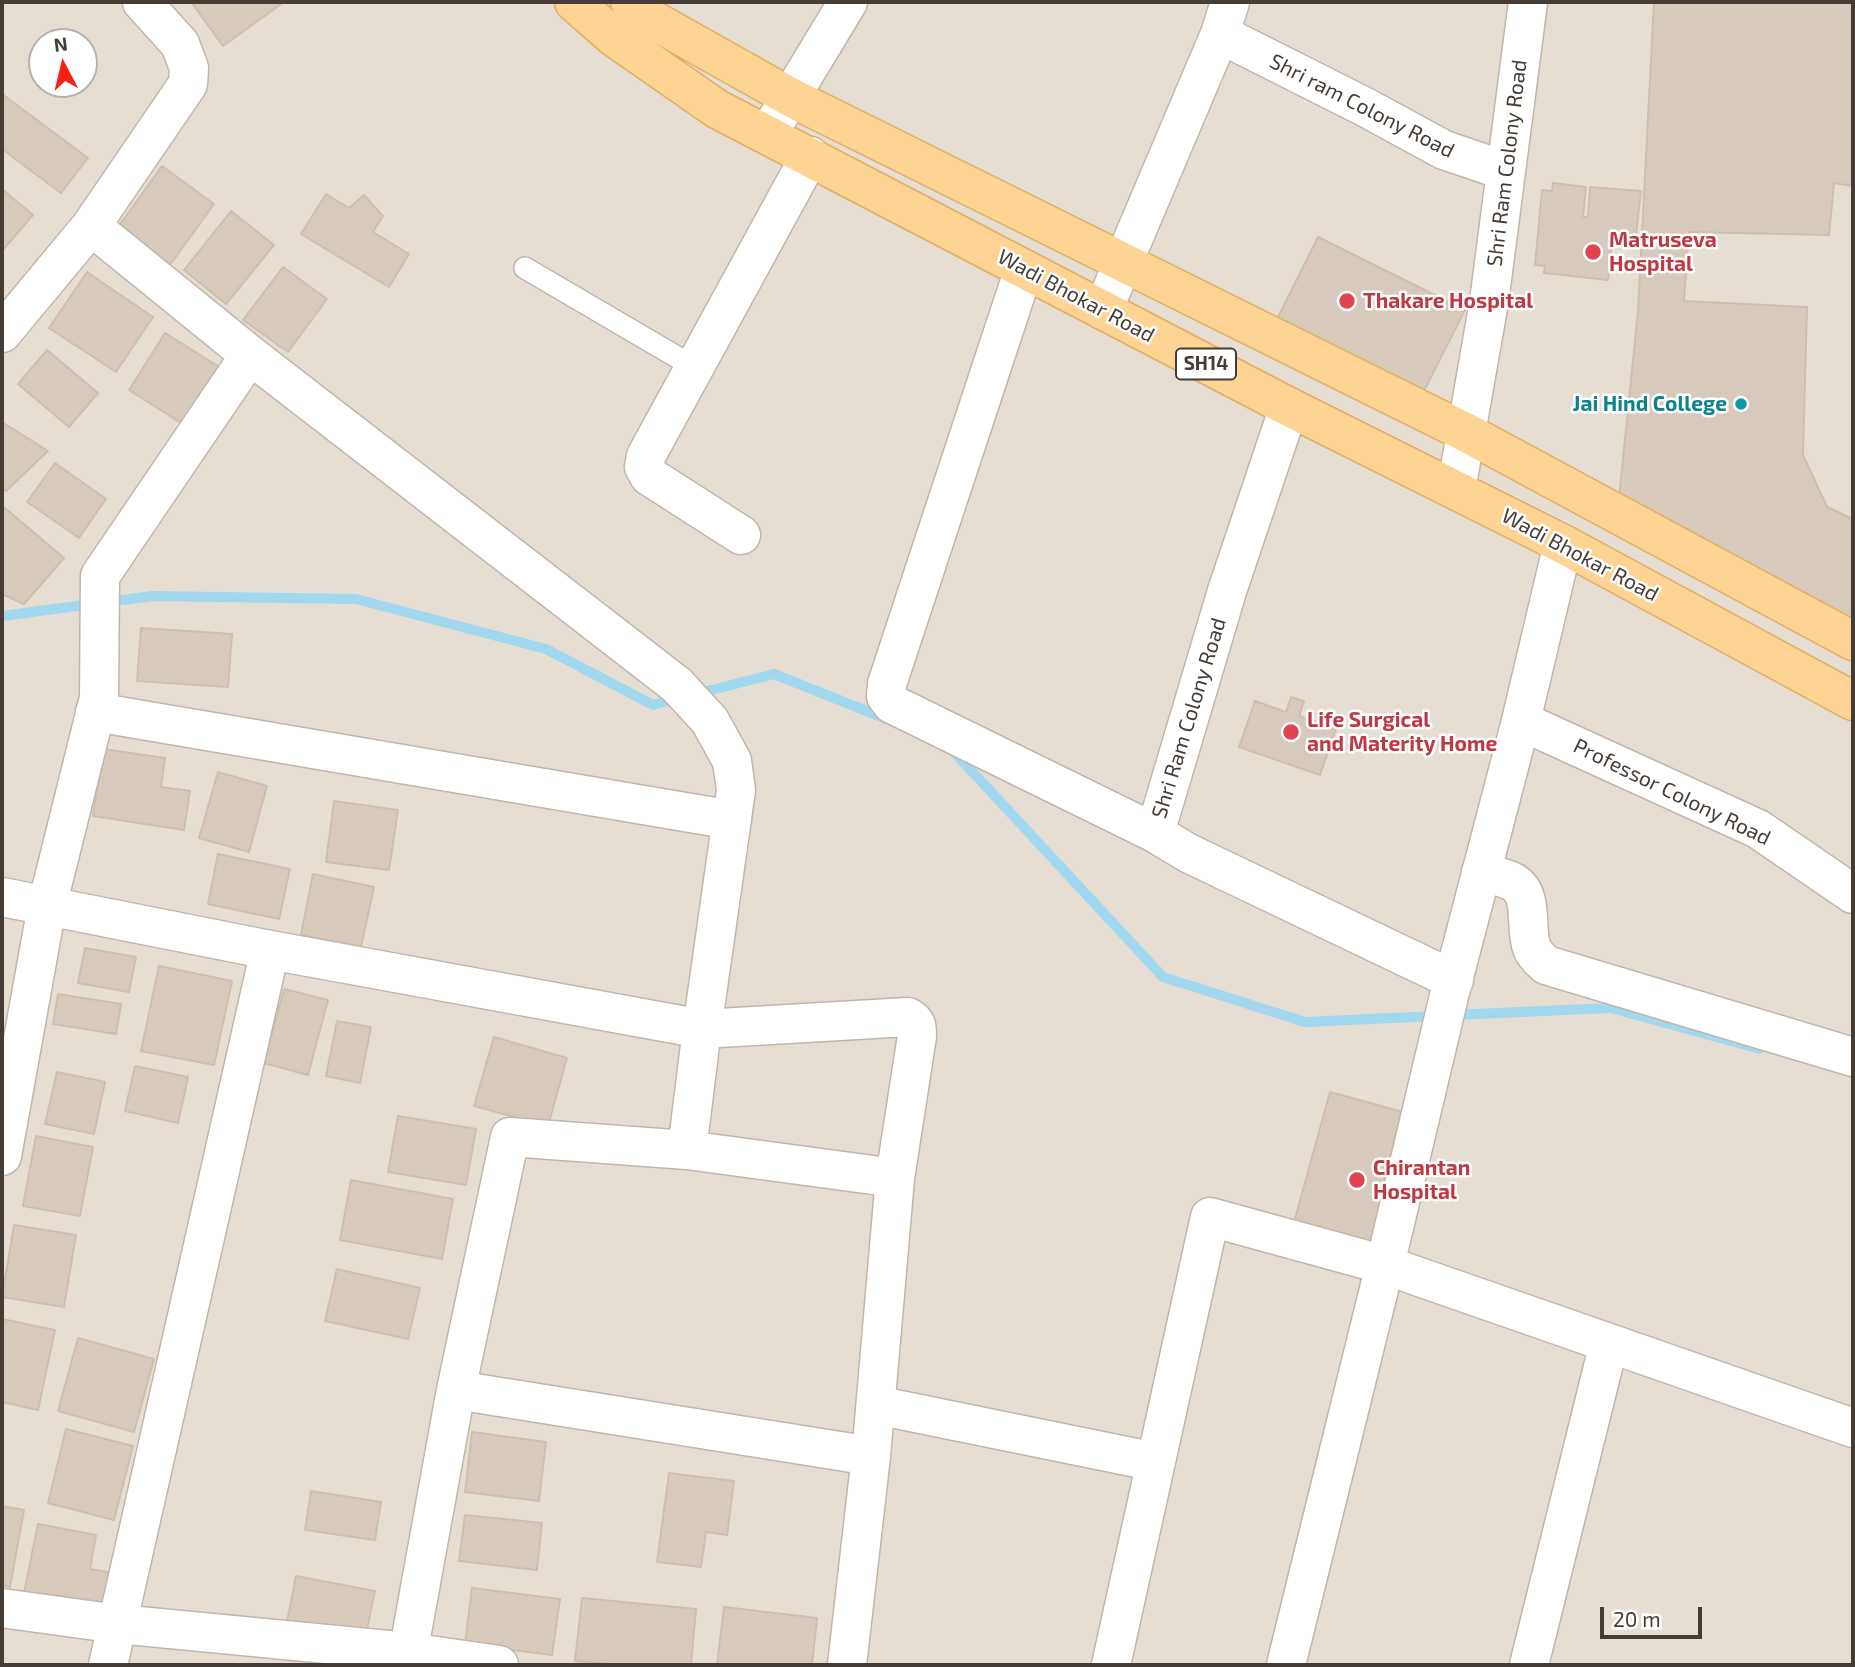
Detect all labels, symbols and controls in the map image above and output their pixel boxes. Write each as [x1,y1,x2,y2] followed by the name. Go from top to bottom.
[28,28,98,98] north arrow
[52,31,69,56] text: N
[1266,49,1458,163] street label: Shri ram Colony Road
[1482,58,1532,268] street label: Shri Ram Colony Road
[1609,227,1717,277] place label: Matruseva Hospital
[1583,242,1603,262] marker: Matruseva Hospital
[993,244,1159,348] street label: Wadi Bhokar Road
[1363,288,1533,314] place label: Thakare Hospital
[1337,291,1357,311] marker: Thakare Hospital
[1176,348,1236,380] road number: SH14
[1573,391,1727,417] place label: Jai Hind College
[1733,396,1749,412] marker: Jai Hind College
[1497,503,1663,607] street label: Wadi Bhokar Road
[1147,615,1231,821] street label: Shri Ram Colony Road
[1307,707,1497,757] place label: Life Surgical and Materity Home
[1281,722,1301,742] marker: Life Surgical and Materity Home
[1569,733,1775,851] street label: Professor Colony Road
[1373,1155,1470,1205] place label: Chirantan Hospital
[1347,1170,1367,1190] marker: Chirantan Hospital
[1603,1594,1704,1638] scale bar
[1613,1606,1661,1631] text: 20 m

